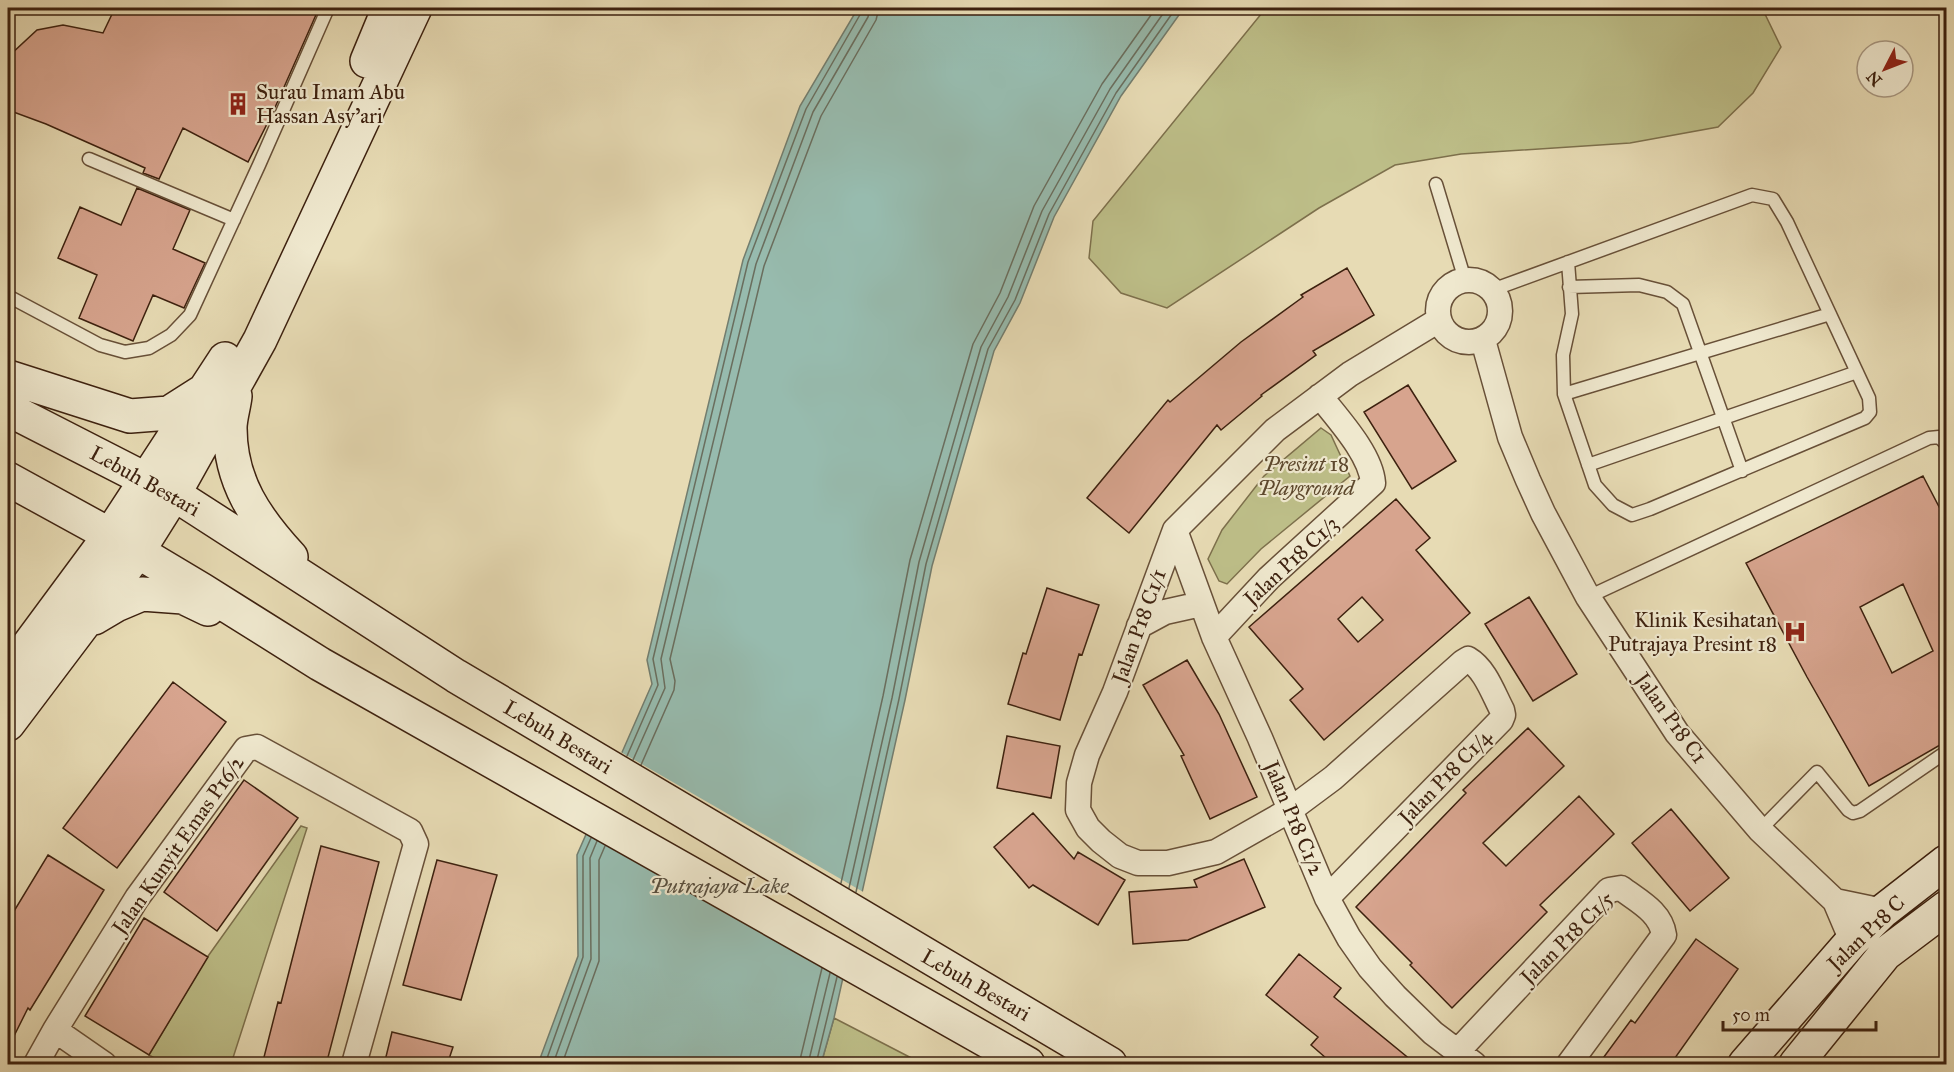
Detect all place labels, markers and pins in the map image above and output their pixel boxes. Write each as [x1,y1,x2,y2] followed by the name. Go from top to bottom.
[256,79,405,129] place label: Surau Imam Abu Hassan Asy'ari
[225,91,251,117] building icon: Surau Imam Abu Hassan Asy'ari
[1608,607,1777,657] place label: Klinik Kesihatan Putrajaya Presint 18
[1782,619,1808,645] hospital icon: Klinik Kesihatan Putrajaya Presint 18

